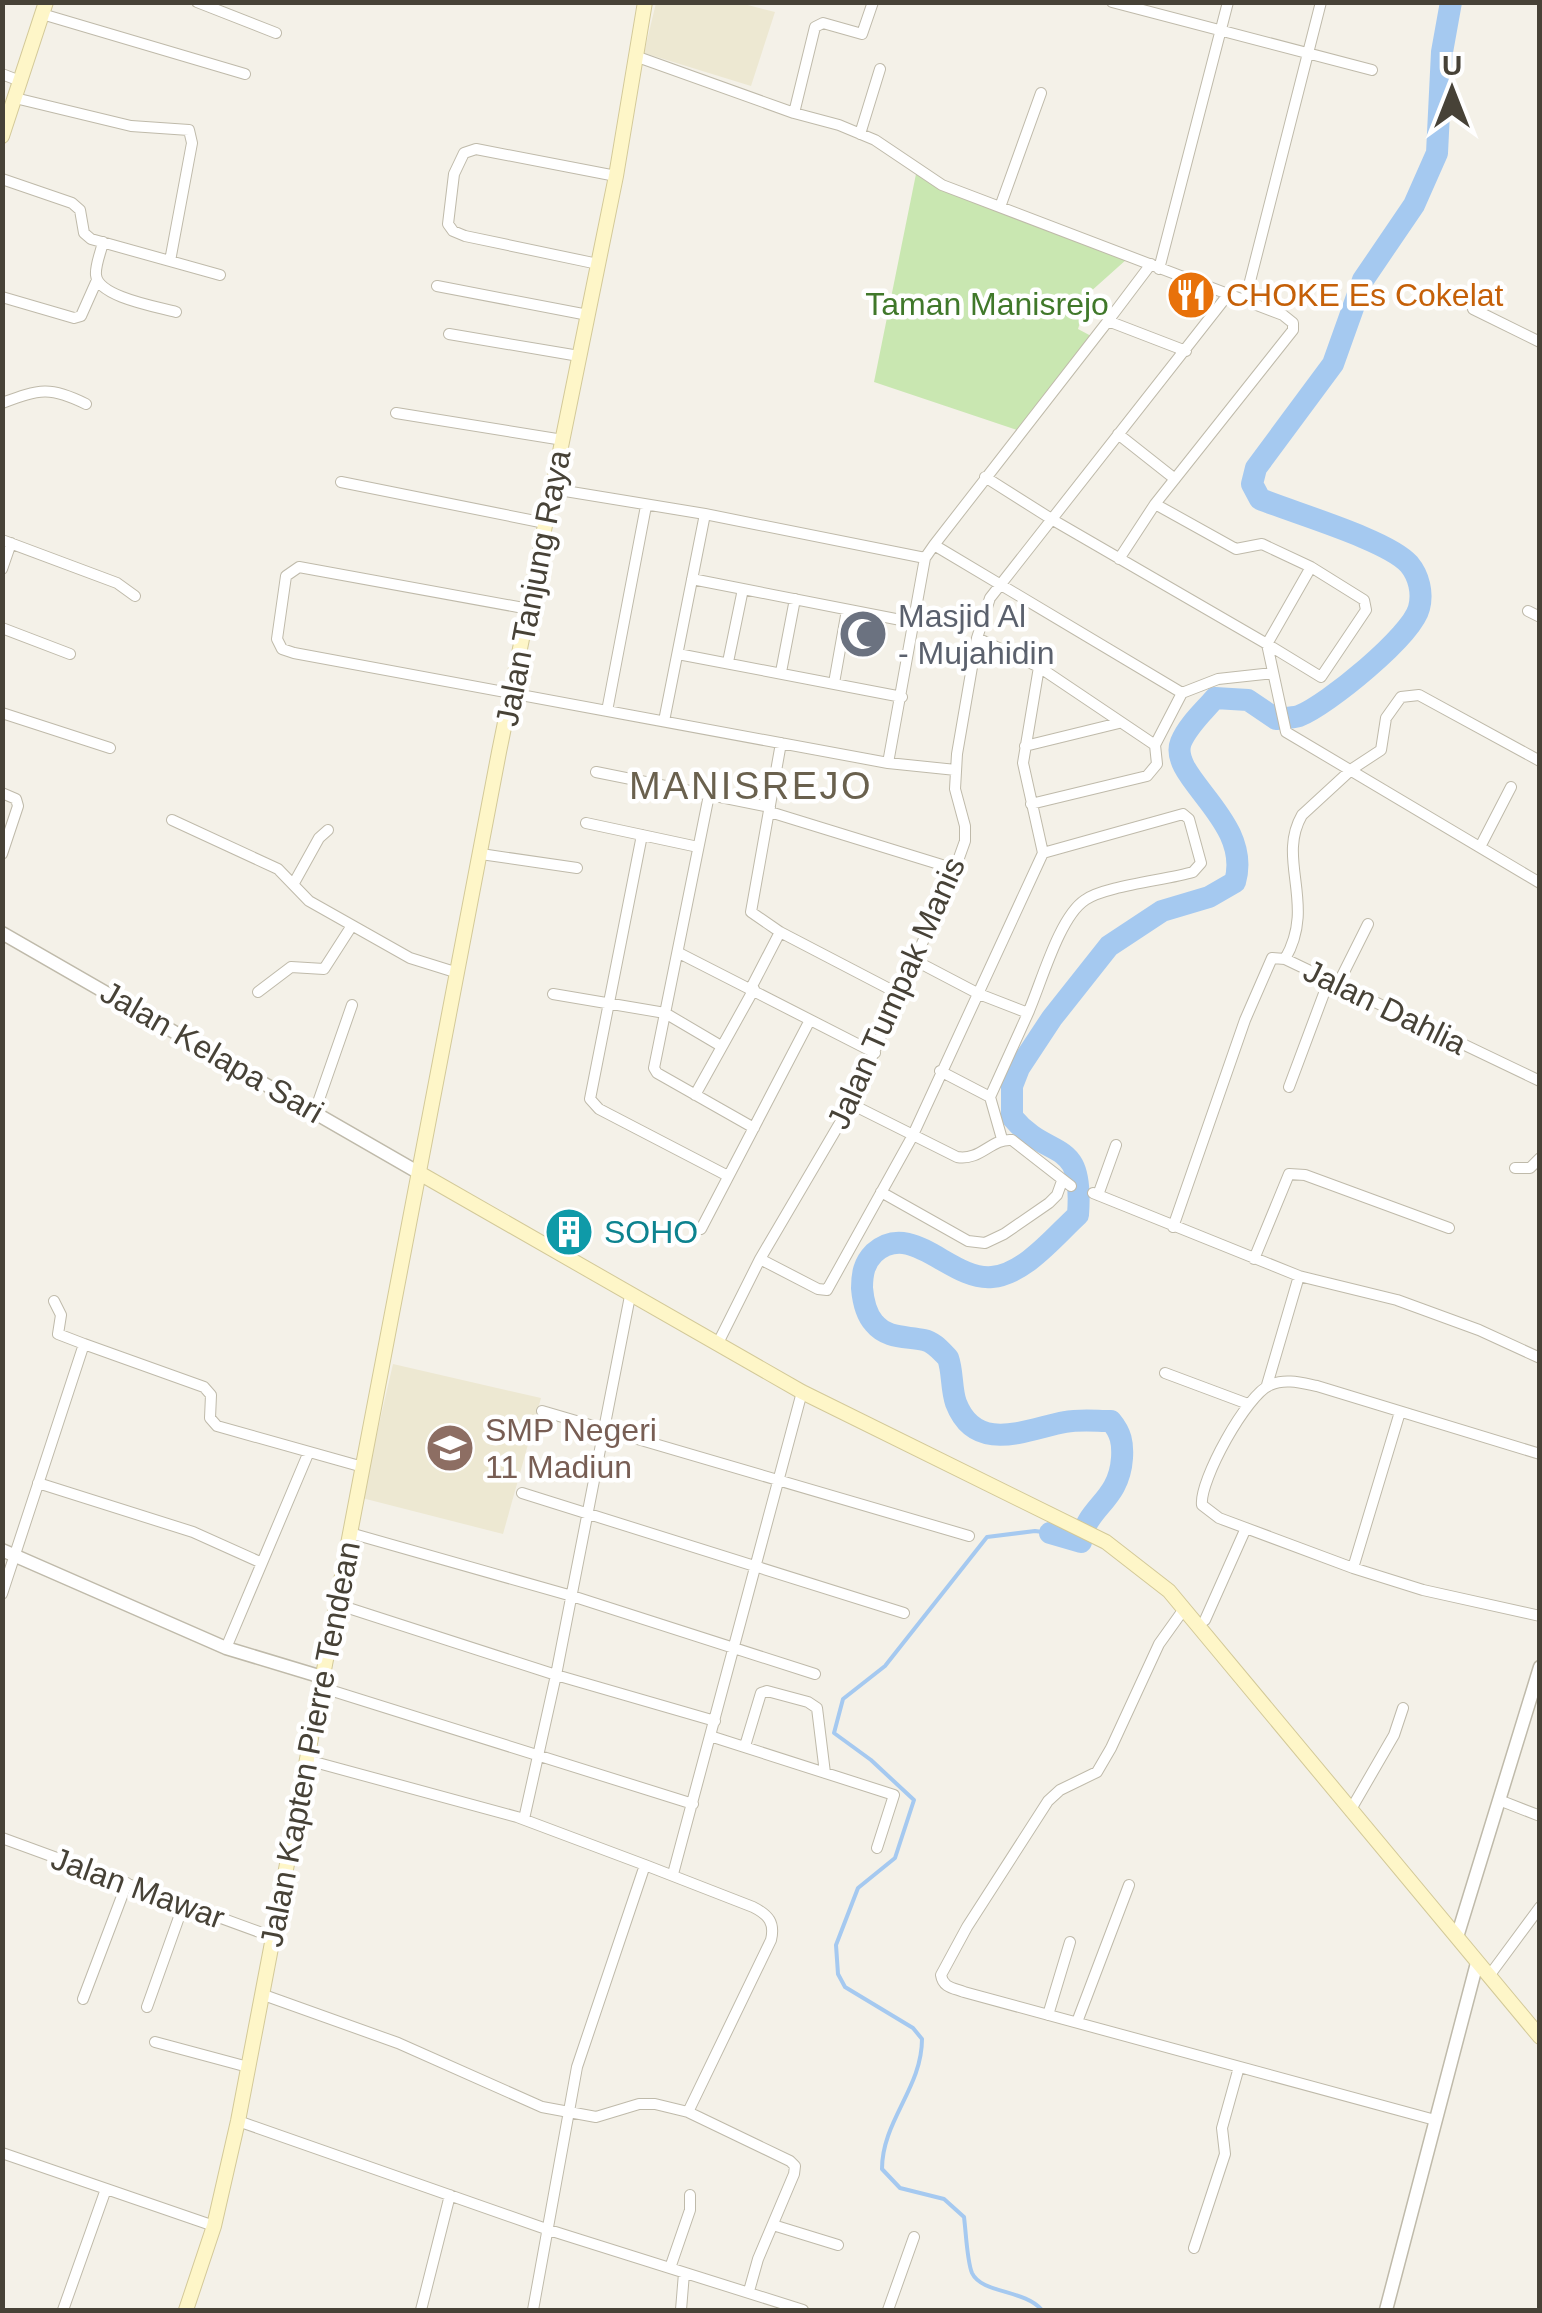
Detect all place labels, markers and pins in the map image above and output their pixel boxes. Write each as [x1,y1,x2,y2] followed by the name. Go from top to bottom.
[1165,269,1217,321] restaurant icon: CHOKE Es Cokelat
[1226,277,1504,313] place label: CHOKE Es Cokelat
[898,598,1055,671] place label: Masjid Al - Mujahidin
[837,608,889,660] mosque icon: Masjid Al - Mujahidin
[543,1206,595,1258] building icon: SOHO
[604,1214,698,1250] place label: SOHO
[485,1412,657,1485] place label: SMP Negeri 11 Madiun
[424,1422,476,1474] school or university icon: SMP Negeri 11 Madiun

